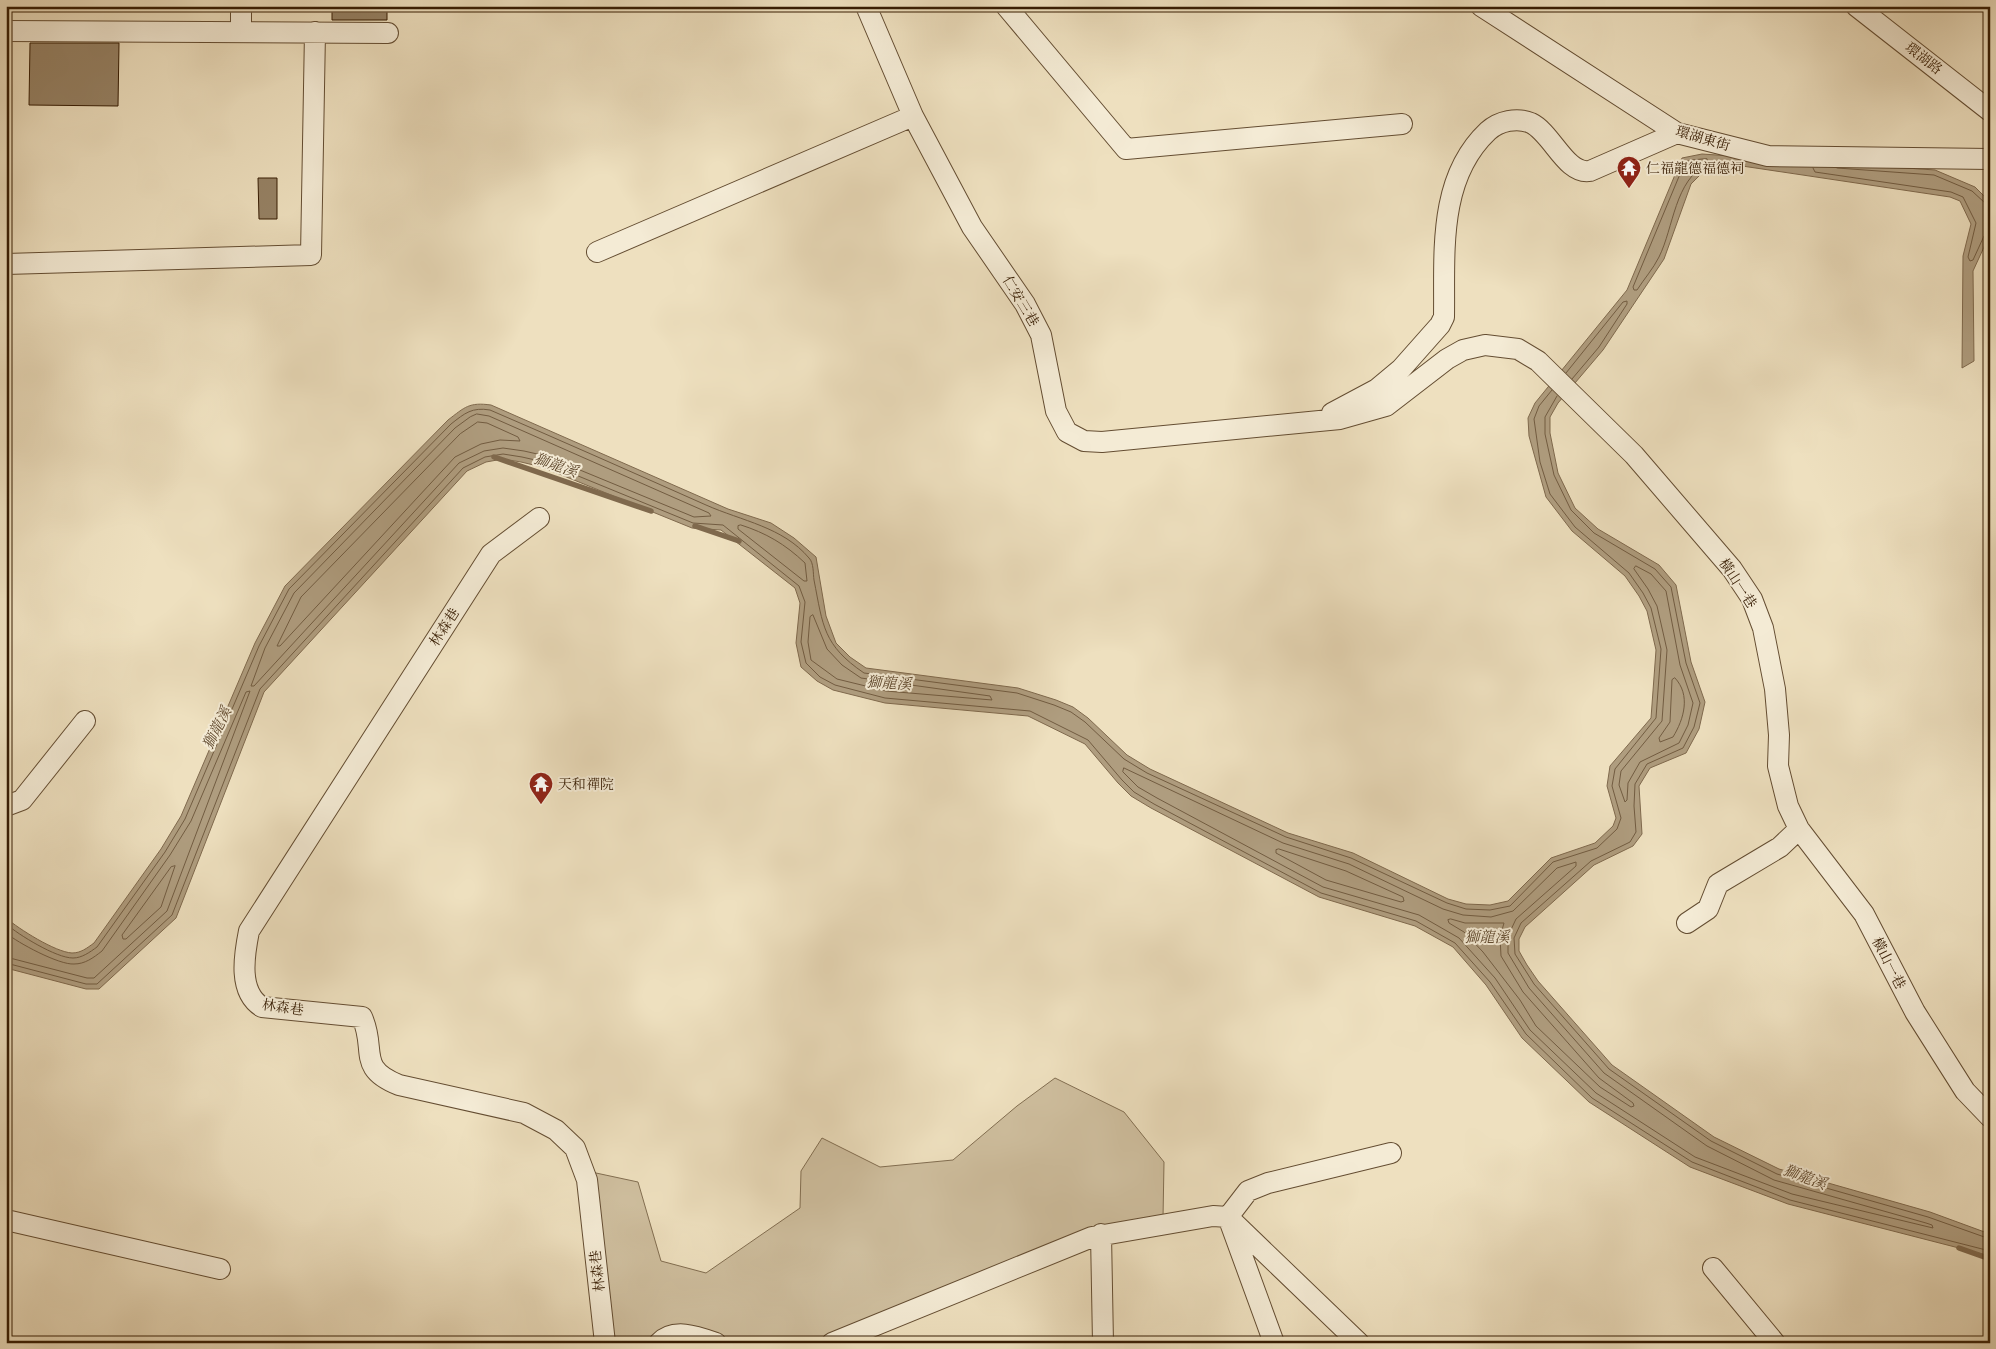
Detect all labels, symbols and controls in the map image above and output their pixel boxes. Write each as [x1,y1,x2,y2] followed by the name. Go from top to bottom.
[1901,39,1945,79] street label: 環湖路
[1673,123,1732,155] street label: 環湖東街
[1616,155,1642,189] temple icon: 仁福龍德福德祠
[1646,160,1744,178] place label: 仁福龍德福德祠
[998,273,1042,330] street label: 仁安三巷
[531,449,582,482] water label: 獅龍溪
[1714,555,1760,612] street label: 橫山一巷
[426,605,464,650] street label: 林森巷
[866,673,914,694] water label: 獅龍溪
[199,702,237,753] water label: 獅龍溪
[528,771,554,805] temple icon: 天和禪院
[558,776,614,794] place label: 天和禪院
[1464,928,1511,947] water label: 獅龍溪
[1867,934,1909,992] street label: 橫山一巷
[261,996,305,1020] street label: 林森巷
[1780,1161,1831,1195] water label: 獅龍溪
[587,1249,609,1293] street label: 林森巷

